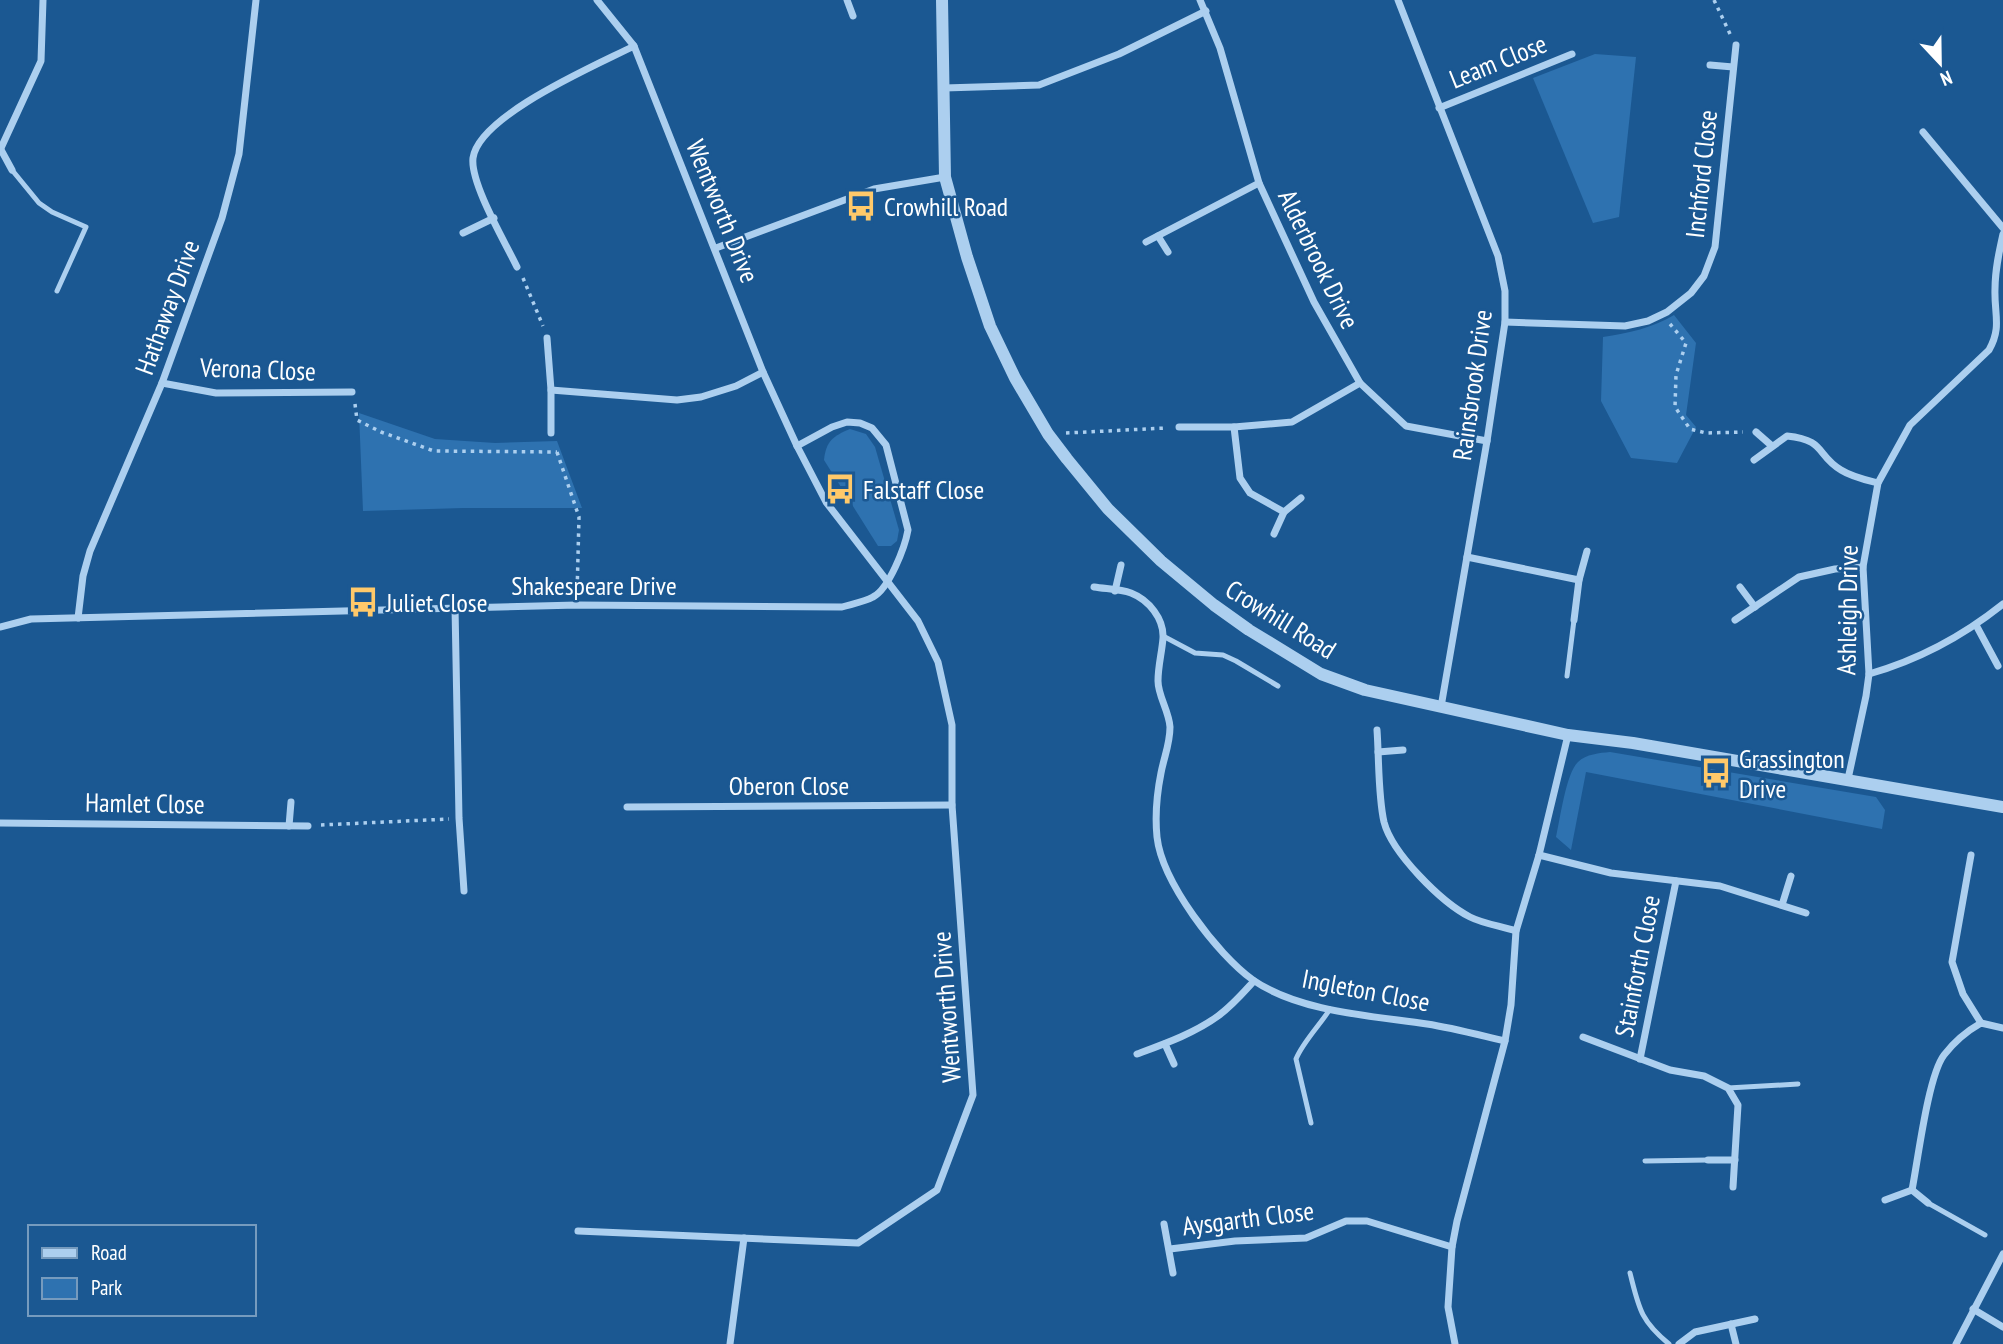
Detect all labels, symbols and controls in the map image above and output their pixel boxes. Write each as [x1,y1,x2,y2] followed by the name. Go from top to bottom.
[1445,27,1551,95] street label: Leam Close
[1905,28,1975,98] north arrow
[1937,66,1956,92] text: N
[1678,108,1724,240] street label: Inchford Close
[679,135,767,287] street label: Wentworth Drive
[1271,184,1367,334] street label: Alderbrook Drive
[844,189,878,223] bus stop icon: Crowhill Road
[884,190,1008,223] place label: Crowhill Road
[127,235,207,379] street label: Hathaway Drive
[1445,308,1499,462] street label: Rainsbrook Drive
[198,350,317,388] street label: Verona Close
[823,472,857,506] bus stop icon: Falstaff Close
[863,473,984,506] place label: Falstaff Close
[1829,545,1865,675] street label: Ashleigh Drive
[511,569,677,602] street label: Shakespeare Drive
[1220,572,1342,666] street label: Crowhill Road
[346,585,380,619] bus stop icon: Juliet Close
[385,586,487,619] place label: Juliet Close
[1739,742,1845,805] place label: Grassington Drive
[1699,756,1733,790] bus stop icon: Grassington Drive
[729,769,849,802] street label: Oberon Close
[85,785,205,821] street label: Hamlet Close
[1607,892,1667,1040] street label: Stainforth Close
[924,930,968,1084] street label: Wentworth Drive
[1299,961,1433,1019] street label: Ingleton Close
[1180,1194,1316,1242] street label: Aysgarth Close
[28,1225,256,1316] legend
[91,1239,127,1266] text: Road
[91,1274,122,1301] text: Park

